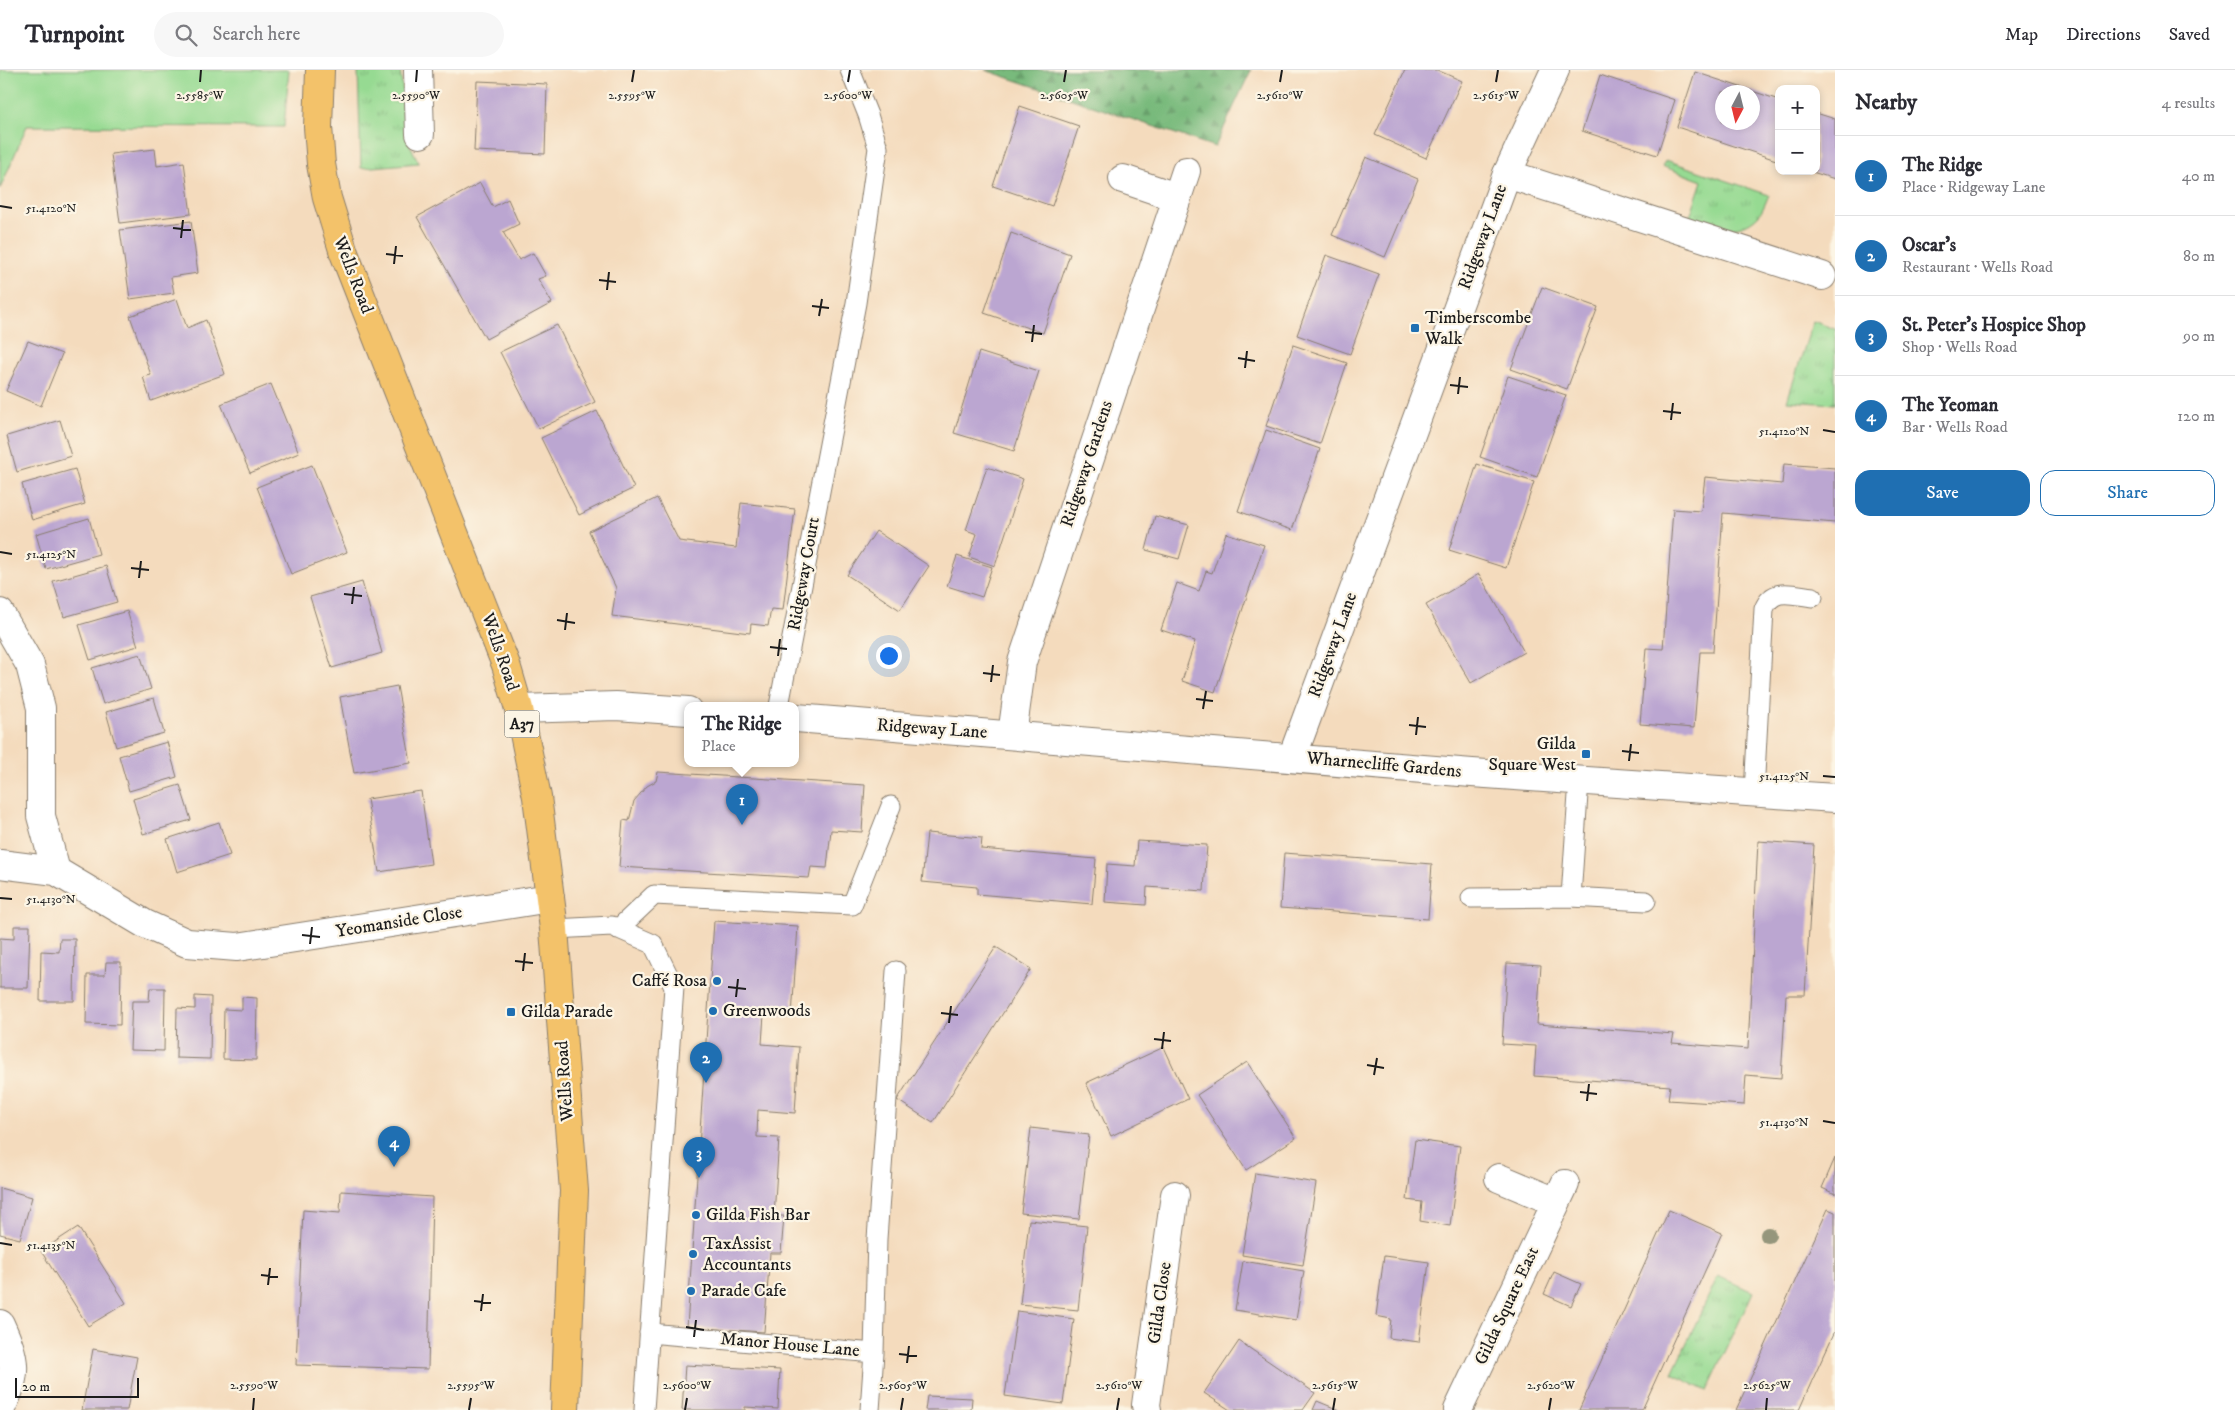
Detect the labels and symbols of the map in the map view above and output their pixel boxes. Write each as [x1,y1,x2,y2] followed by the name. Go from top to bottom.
[1715,85,1760,130] north arrow
[176,88,225,103] text: 2.5585°W
[392,88,441,103] text: 2.5590°W
[608,88,657,103] text: 2.5595°W
[824,88,873,103] text: 2.5600°W
[1040,88,1089,103] text: 2.5605°W
[1257,88,1304,103] text: 2.5610°W
[1473,88,1520,103] text: 2.5615°W
[1454,181,1512,293] street label: Ridgeway Lane
[26,201,76,216] text: 51.4120°N
[328,232,378,317] street label: Wells Road
[1424,307,1531,350] place label: Timberscombe Walk
[1409,322,1421,334] marker: Timberscombe Walk
[1056,398,1118,530] street label: Ridgeway Gardens
[1759,424,1809,439] text: 51.4120°N
[783,515,825,633] street label: Ridgeway Court
[26,547,76,562] text: 51.4125°N
[1304,589,1362,701] street label: Ridgeway Lane
[476,609,524,694] street label: Wells Road
[876,643,902,669] your location
[504,711,540,738] road number: A37
[876,714,988,744] street label: Ridgeway Lane
[1488,733,1576,776] place label: Gilda Square West
[1305,747,1462,783] street label: Wharnecliffe Gardens
[1580,748,1592,760] marker: Gilda Square West
[1759,769,1809,784] text: 51.4125°N
[726,784,758,825] pin: 1
[26,892,76,907] text: 51.4130°N
[334,901,464,943] street label: Yeomanside Close
[632,970,707,992] place label: Caffé Rosa
[711,975,723,987] marker: Caffé Rosa
[723,1000,811,1022] place label: Greenwoods
[521,1001,613,1023] place label: Gilda Parade
[707,1005,719,1017] marker: Greenwoods
[505,1006,517,1018] marker: Gilda Parade
[551,1040,579,1123] street label: Wells Road
[690,1042,722,1083] pin: 2
[1759,1115,1809,1130] text: 51.4130°N
[378,1126,410,1167] pin: 4
[683,1137,715,1178] pin: 3
[706,1204,810,1226] place label: Gilda Fish Bar
[690,1209,702,1221] marker: Gilda Fish Bar
[703,1233,791,1276] place label: TaxAssist Accountants
[27,1238,76,1253] text: 51.4135°N
[1470,1243,1544,1369] street label: Gilda Square East
[687,1248,699,1260] marker: TaxAssist Accountants
[1143,1261,1177,1345] street label: Gilda Close
[701,1280,786,1302] place label: Parade Cafe
[685,1285,697,1297] marker: Parade Cafe
[719,1328,861,1362] street label: Manor House Lane
[15,1375,139,1398] scale bar
[230,1378,279,1393] text: 2.5590°W
[447,1378,496,1393] text: 2.5595°W
[663,1378,712,1393] text: 2.5600°W
[879,1378,928,1393] text: 2.5605°W
[1096,1378,1143,1393] text: 2.5610°W
[1312,1378,1359,1393] text: 2.5615°W
[1527,1378,1576,1393] text: 2.5620°W
[1743,1378,1792,1393] text: 2.5625°W

